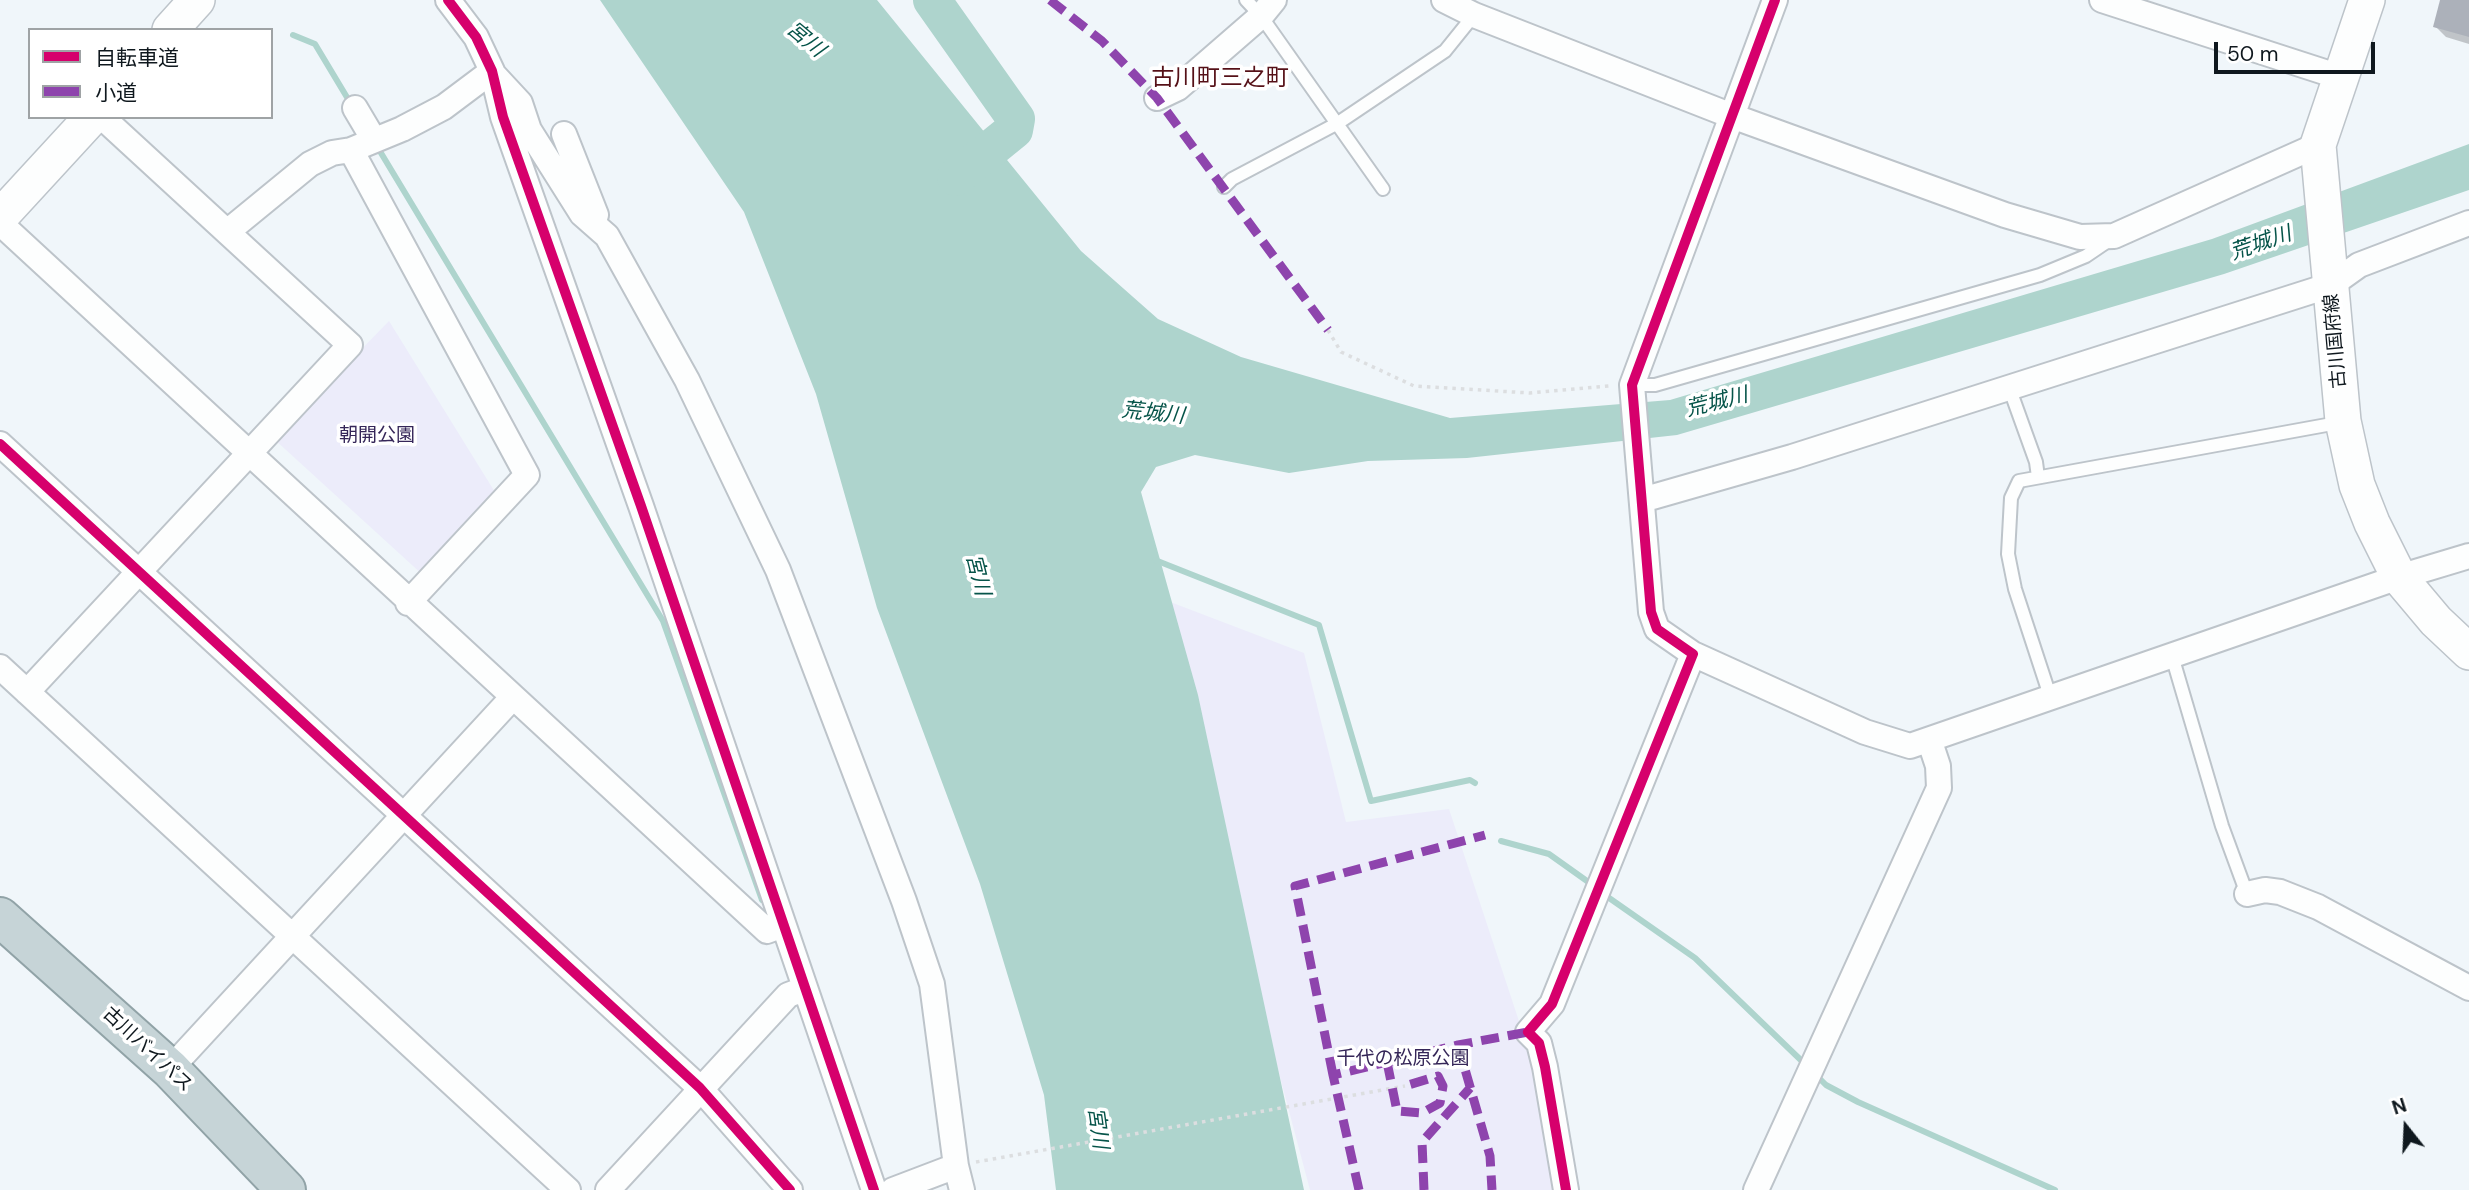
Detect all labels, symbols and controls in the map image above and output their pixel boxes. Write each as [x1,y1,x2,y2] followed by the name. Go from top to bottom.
[781,17,829,63] water label: 宮川
[28,28,273,119] legend
[2217,28,2378,72] scale bar
[2227,40,2278,68] text: 50 m
[95,44,179,72] text: 自転車道
[1151,65,1289,93] district label: 古川町三之町
[95,79,137,107] text: 小道
[2227,222,2295,266] water label: 荒城川
[2321,293,2351,389] street label: 古川国府線
[1683,383,1751,423] water label: 荒城川
[1120,398,1186,430] water label: 荒城川
[339,425,415,447] park label: 朝開公園
[960,552,994,598] water label: 宮川
[98,1003,196,1097] street label: 古川バイパス
[1337,1048,1469,1070] park label: 千代の松原公園
[2371,1092,2441,1162] north arrow
[2389,1093,2410,1121] text: N
[1082,1105,1112,1151] water label: 宮川

